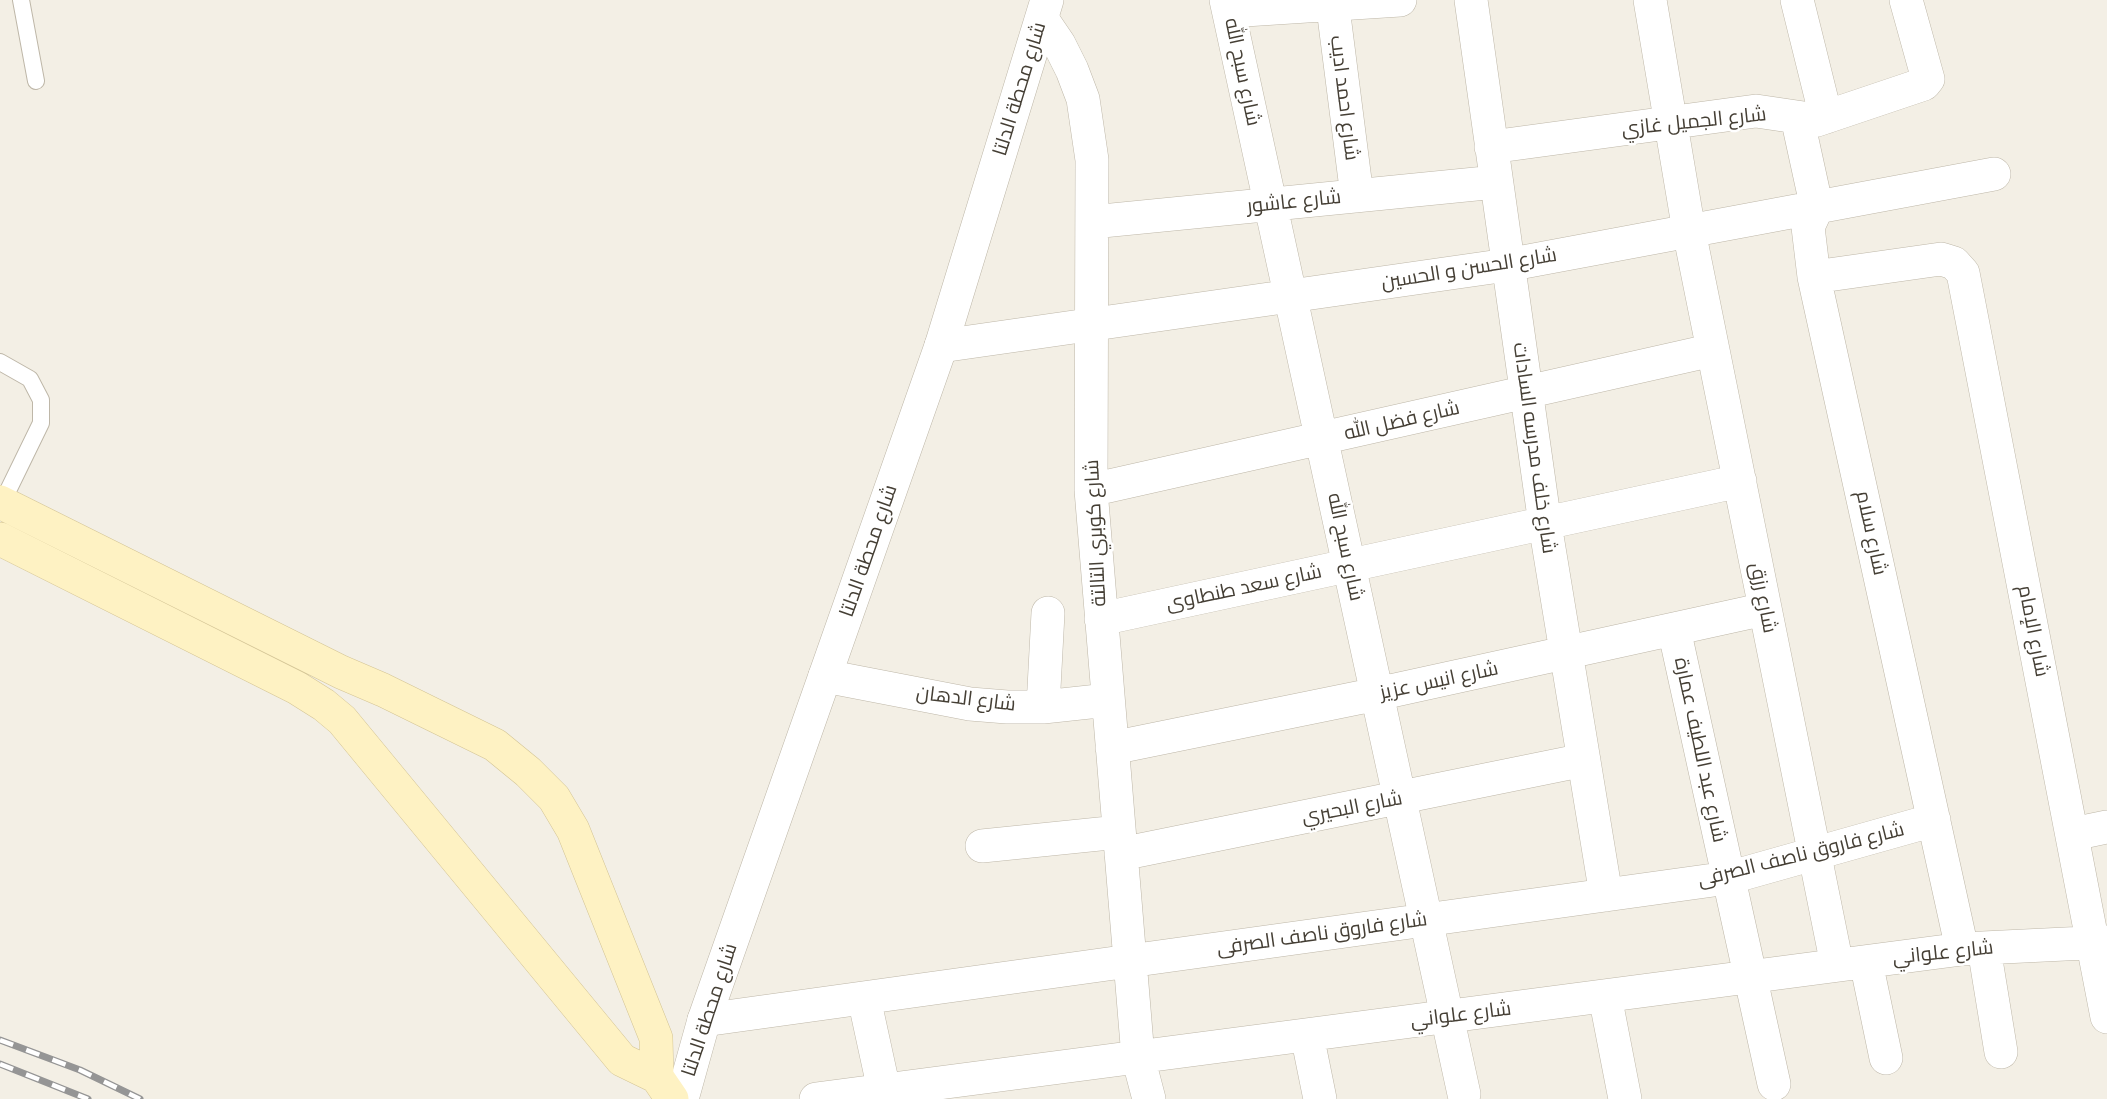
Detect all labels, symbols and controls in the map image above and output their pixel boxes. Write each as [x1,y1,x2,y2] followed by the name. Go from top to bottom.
[1219,16,1265,128] street label: شارع سبح الله
[988,19,1052,159] street label: شارع محطة الدلتا
[1324,34,1364,162] street label: شارع احمد اديب
[1620,102,1768,142] street label: شارع الجميل غازي
[1246,185,1342,219] street label: شارع عاشور
[1379,243,1559,295] street label: شارع الحسن و الحسين
[1507,341,1561,555] street label: شارع خلف مدرسه السادات
[1342,396,1462,446] street label: شارع فضل الله
[1080,459,1112,607] street label: شارع كوبري التالتة
[835,482,903,620] street label: شارع محطة الدلتا
[1850,488,1892,578] street label: شارع سلام
[1322,491,1368,603] street label: شارع سبح الله
[1164,560,1324,616] street label: شارع سعد طنطاوى
[1744,561,1782,635] street label: شارع رزق
[2012,583,2054,679] street label: شارع الإمام
[1669,655,1731,845] street label: شارع عبد اللطيف عمارة
[1378,657,1500,705] street label: شارع انيس عزيز
[915,681,1017,717] street label: شارع الدهان
[1300,786,1404,830] street label: شارع البحيري
[1695,818,1907,892] street label: شارع فاروق ناصف الصرفى
[1215,907,1429,961] street label: شارع فاروق ناصف الصرفى
[1891,936,1995,970] street label: شارع علواني
[677,940,743,1080] street label: شارع محطة الدلتا
[1409,997,1513,1033] street label: شارع علواني

